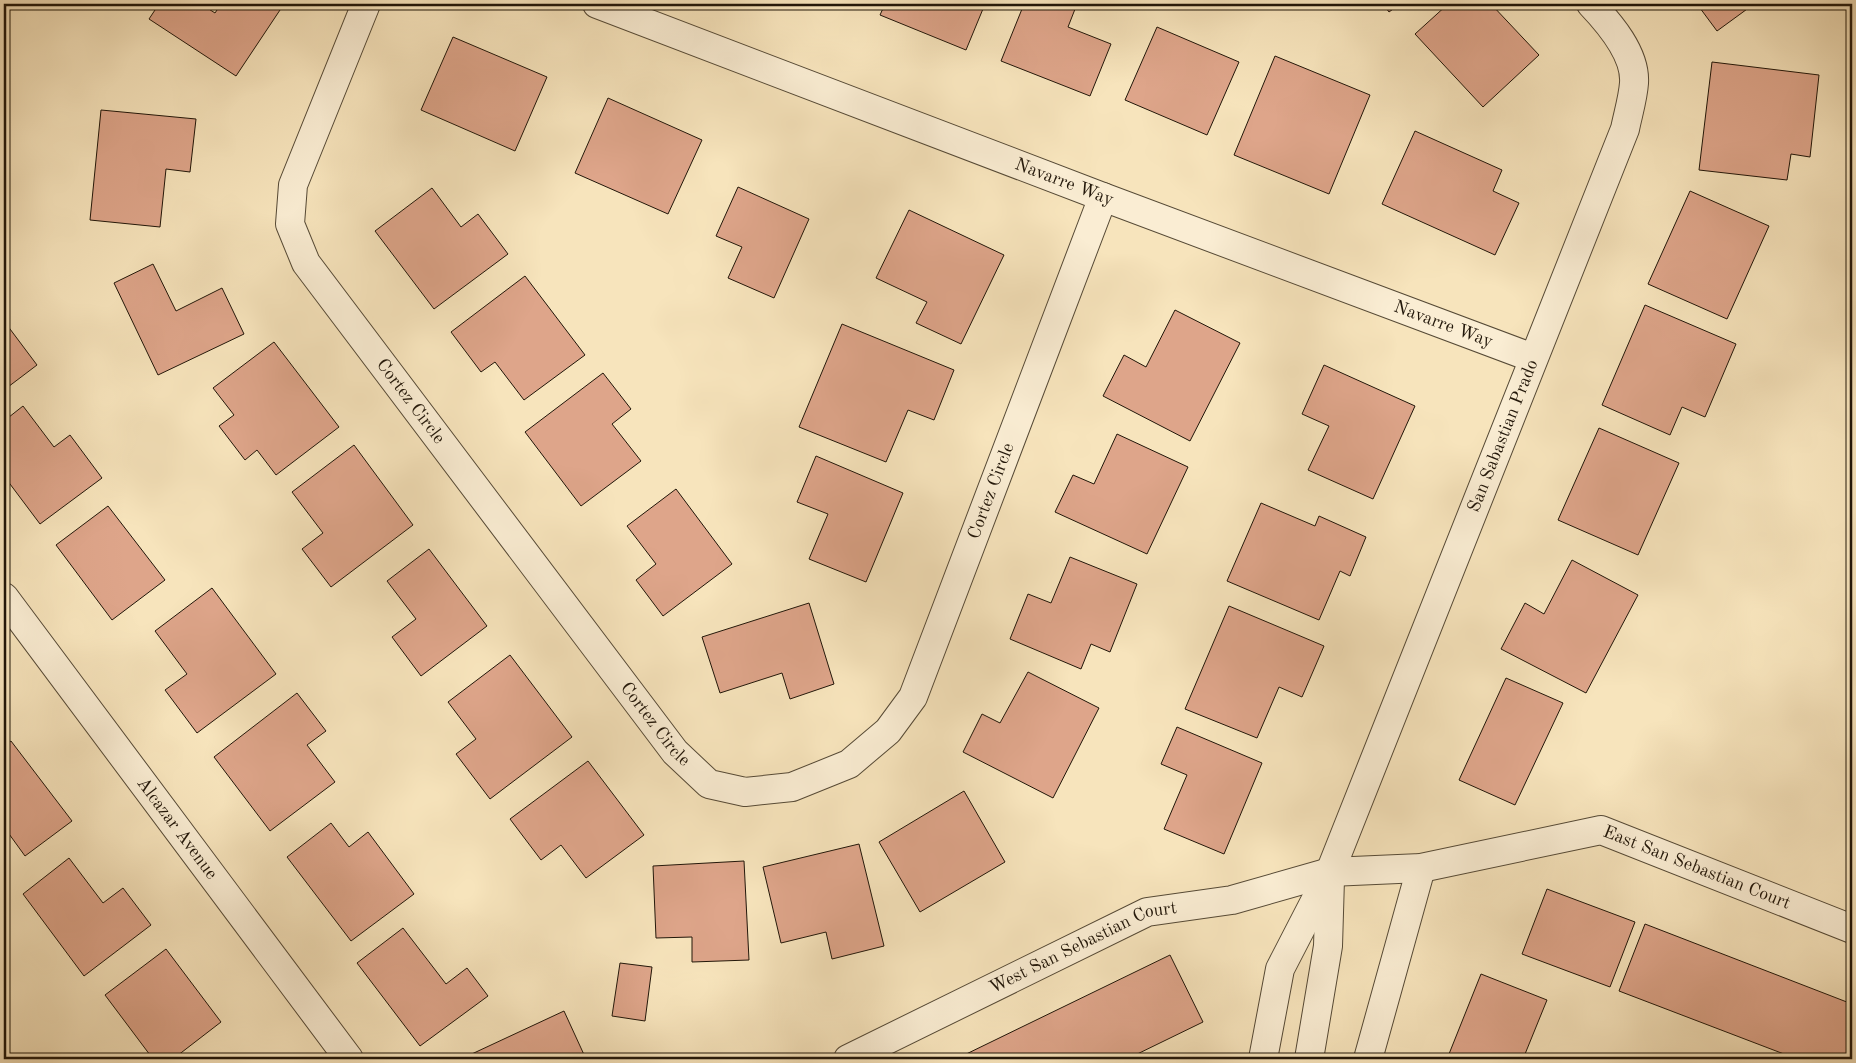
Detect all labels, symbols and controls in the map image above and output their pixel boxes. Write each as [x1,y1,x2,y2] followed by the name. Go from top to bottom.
[1012,155,1116,209] street label: Navarre Way
[1391,298,1496,351] street label: Navarre Way
[373,356,448,447] street label: Cortez Circle
[1465,357,1542,515] street label: San Sabastian Prado
[965,440,1018,542] street label: Cortez Circle
[617,679,693,770] street label: Cortez Circle
[133,774,221,883] street label: Alcazar Avenue
[1601,823,1793,913] street label: East San Sebastian Court
[987,899,1178,997] street label: West San Sebastian Court

